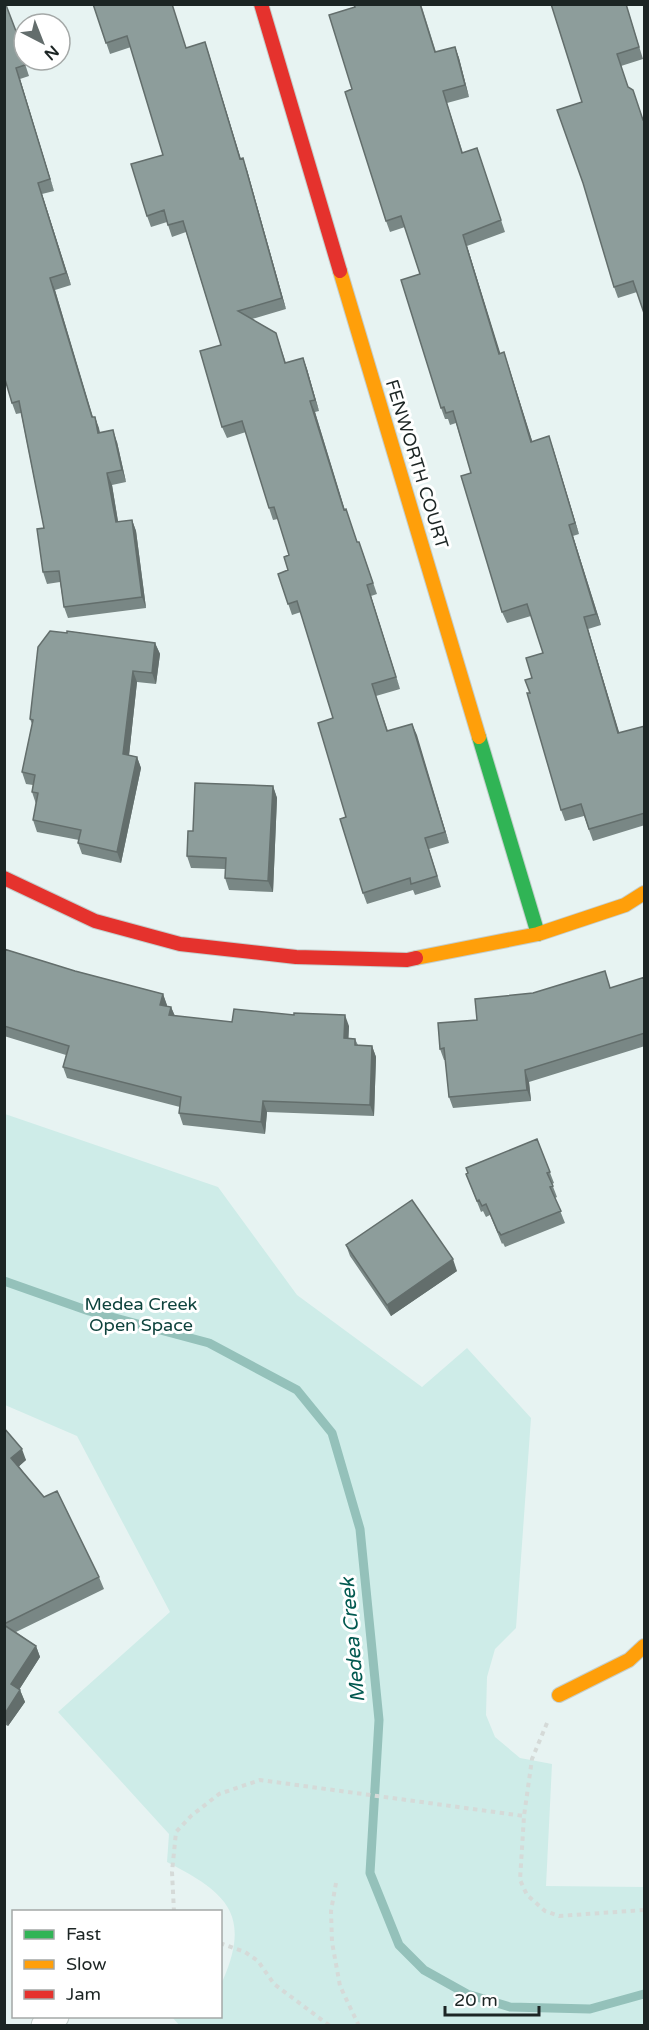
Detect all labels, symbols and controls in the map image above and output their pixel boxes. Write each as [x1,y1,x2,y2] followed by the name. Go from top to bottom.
[12,12,72,72] north arrow
[40,41,63,64] text: N
[381,377,453,551] street label: FENWORTH COURT
[85,1293,198,1336] park label: Medea Creek Open Space
[335,1574,370,1704] water label: Medea Creek
[12,1910,222,2018] legend
[66,1923,101,1945] text: Fast
[66,1953,107,1975] text: Slow
[445,1979,540,2017] scale bar
[66,1983,101,2005] text: Jam
[454,1989,498,2011] text: 20 m

